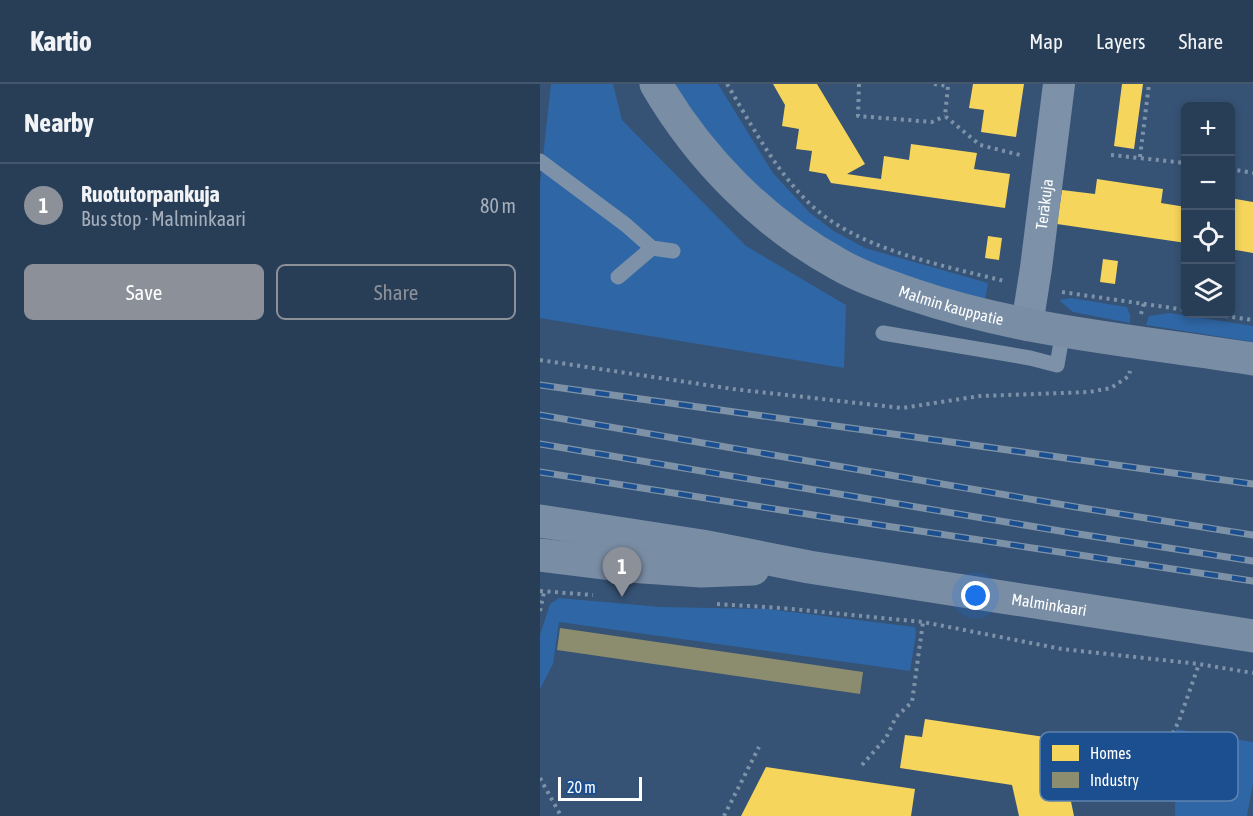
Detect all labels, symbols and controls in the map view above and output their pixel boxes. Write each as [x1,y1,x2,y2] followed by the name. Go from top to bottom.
[30,25,92,57] text: Kartio
[1029,29,1063,53] text: Map
[1096,29,1146,53] text: Layers
[1179,29,1223,53] text: Share
[1181,102,1235,318] map controls
[1181,102,1235,156] button: +
[24,108,94,138] text: Nearby
[1181,156,1235,210] button: −
[1032,178,1056,231] street label: Teräkuja
[81,181,220,207] text: Ruotutorpankuja
[39,194,48,217] text: 1
[480,194,516,217] text: 80 m
[81,207,246,230] text: Bus stop · Malminkaari
[1181,210,1235,264] button: locate
[24,264,264,320] button: Save
[276,264,516,320] button: Share
[1181,264,1235,318] button: layers
[897,282,1005,328] street label: Malmin kauppatie
[602,548,641,597] pin: 1
[961,581,990,610] your location
[1010,590,1088,619] street label: Malminkaari
[1040,732,1238,801] legend
[1090,744,1132,762] text: Homes
[1090,771,1139,790] text: Industry
[558,774,642,802] scale bar
[567,778,596,796] text: 20 m

